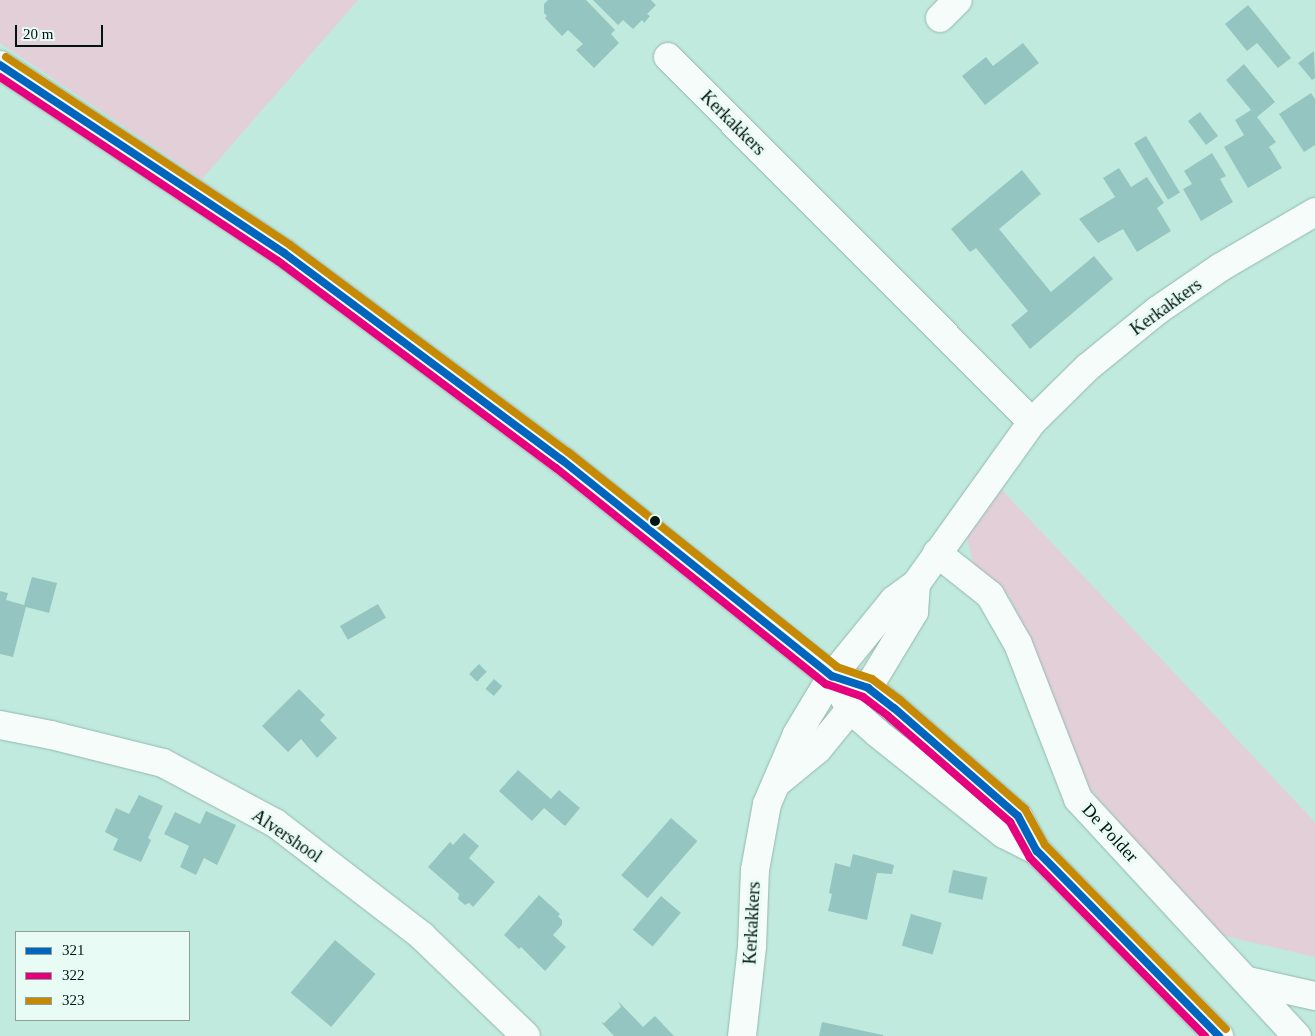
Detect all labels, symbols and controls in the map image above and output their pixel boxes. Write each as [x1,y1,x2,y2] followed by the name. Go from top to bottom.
[18,15,105,47] scale bar
[23,26,53,42] text: 20 m
[696,86,770,160] street label: Kerkakkers
[1126,274,1206,340] street label: Kerkakkers
[650,516,660,526] unlabelled marker
[1077,799,1143,867] street label: De Polder
[248,805,326,867] street label: Alvershool
[739,881,765,965] street label: Kerkakkers
[15,931,190,1021] legend
[62,942,85,958] text: 321
[62,967,85,983] text: 322
[62,992,85,1008] text: 323

